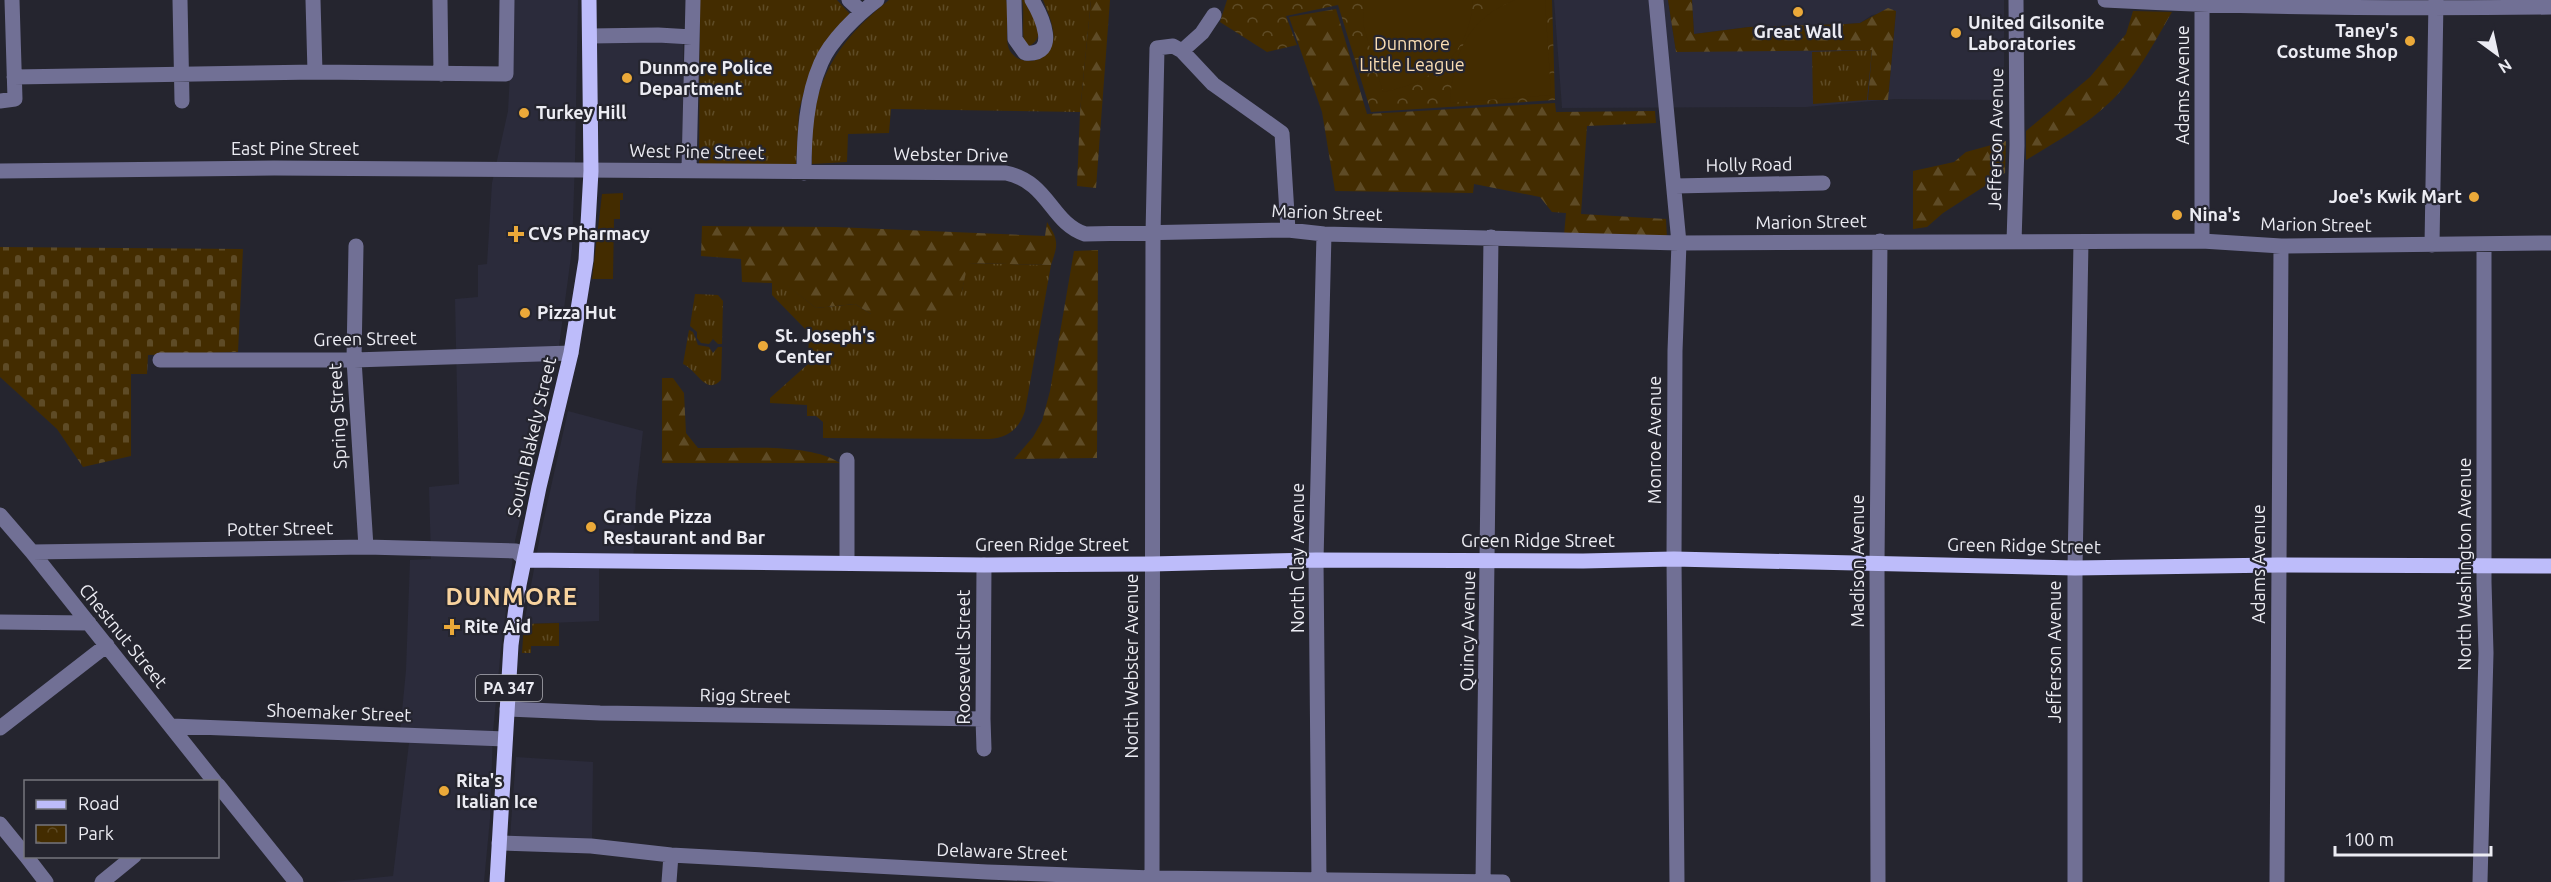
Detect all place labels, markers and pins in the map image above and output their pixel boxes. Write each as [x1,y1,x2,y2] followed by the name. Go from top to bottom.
[1791,5,1805,19] marker: Great Wall
[1968,12,2105,53] place label: United Gilsonite Laboratories
[2277,20,2398,61] place label: Taney's Costume Shop
[1753,21,1843,41] place label: Great Wall
[1949,26,1963,40] marker: United Gilsonite Laboratories
[2403,34,2417,48] marker: Taney's Costume Shop
[639,57,773,98] place label: Dunmore Police Department
[620,71,634,85] marker: Dunmore Police Department
[536,102,627,122] place label: Turkey Hill
[517,106,531,120] marker: Turkey Hill
[2329,186,2462,206] place label: Joe's Kwik Mart
[2467,190,2481,204] marker: Joe's Kwik Mart
[2189,204,2240,224] place label: Nina's
[2170,208,2184,222] marker: Nina's
[528,223,650,243] place label: CVS Pharmacy
[509,227,523,241] marker: CVS Pharmacy
[537,302,616,322] place label: Pizza Hut
[518,306,532,320] marker: Pizza Hut
[775,325,875,366] place label: St. Joseph's Center
[756,339,770,353] marker: St. Joseph's Center
[603,506,766,547] place label: Grande Pizza Restaurant and Bar
[584,520,598,534] marker: Grande Pizza Restaurant and Bar
[464,616,531,636] place label: Rite Aid
[445,620,459,634] marker: Rite Aid
[456,770,538,811] place label: Rita's Italian Ice
[437,784,451,798] marker: Rita's Italian Ice

